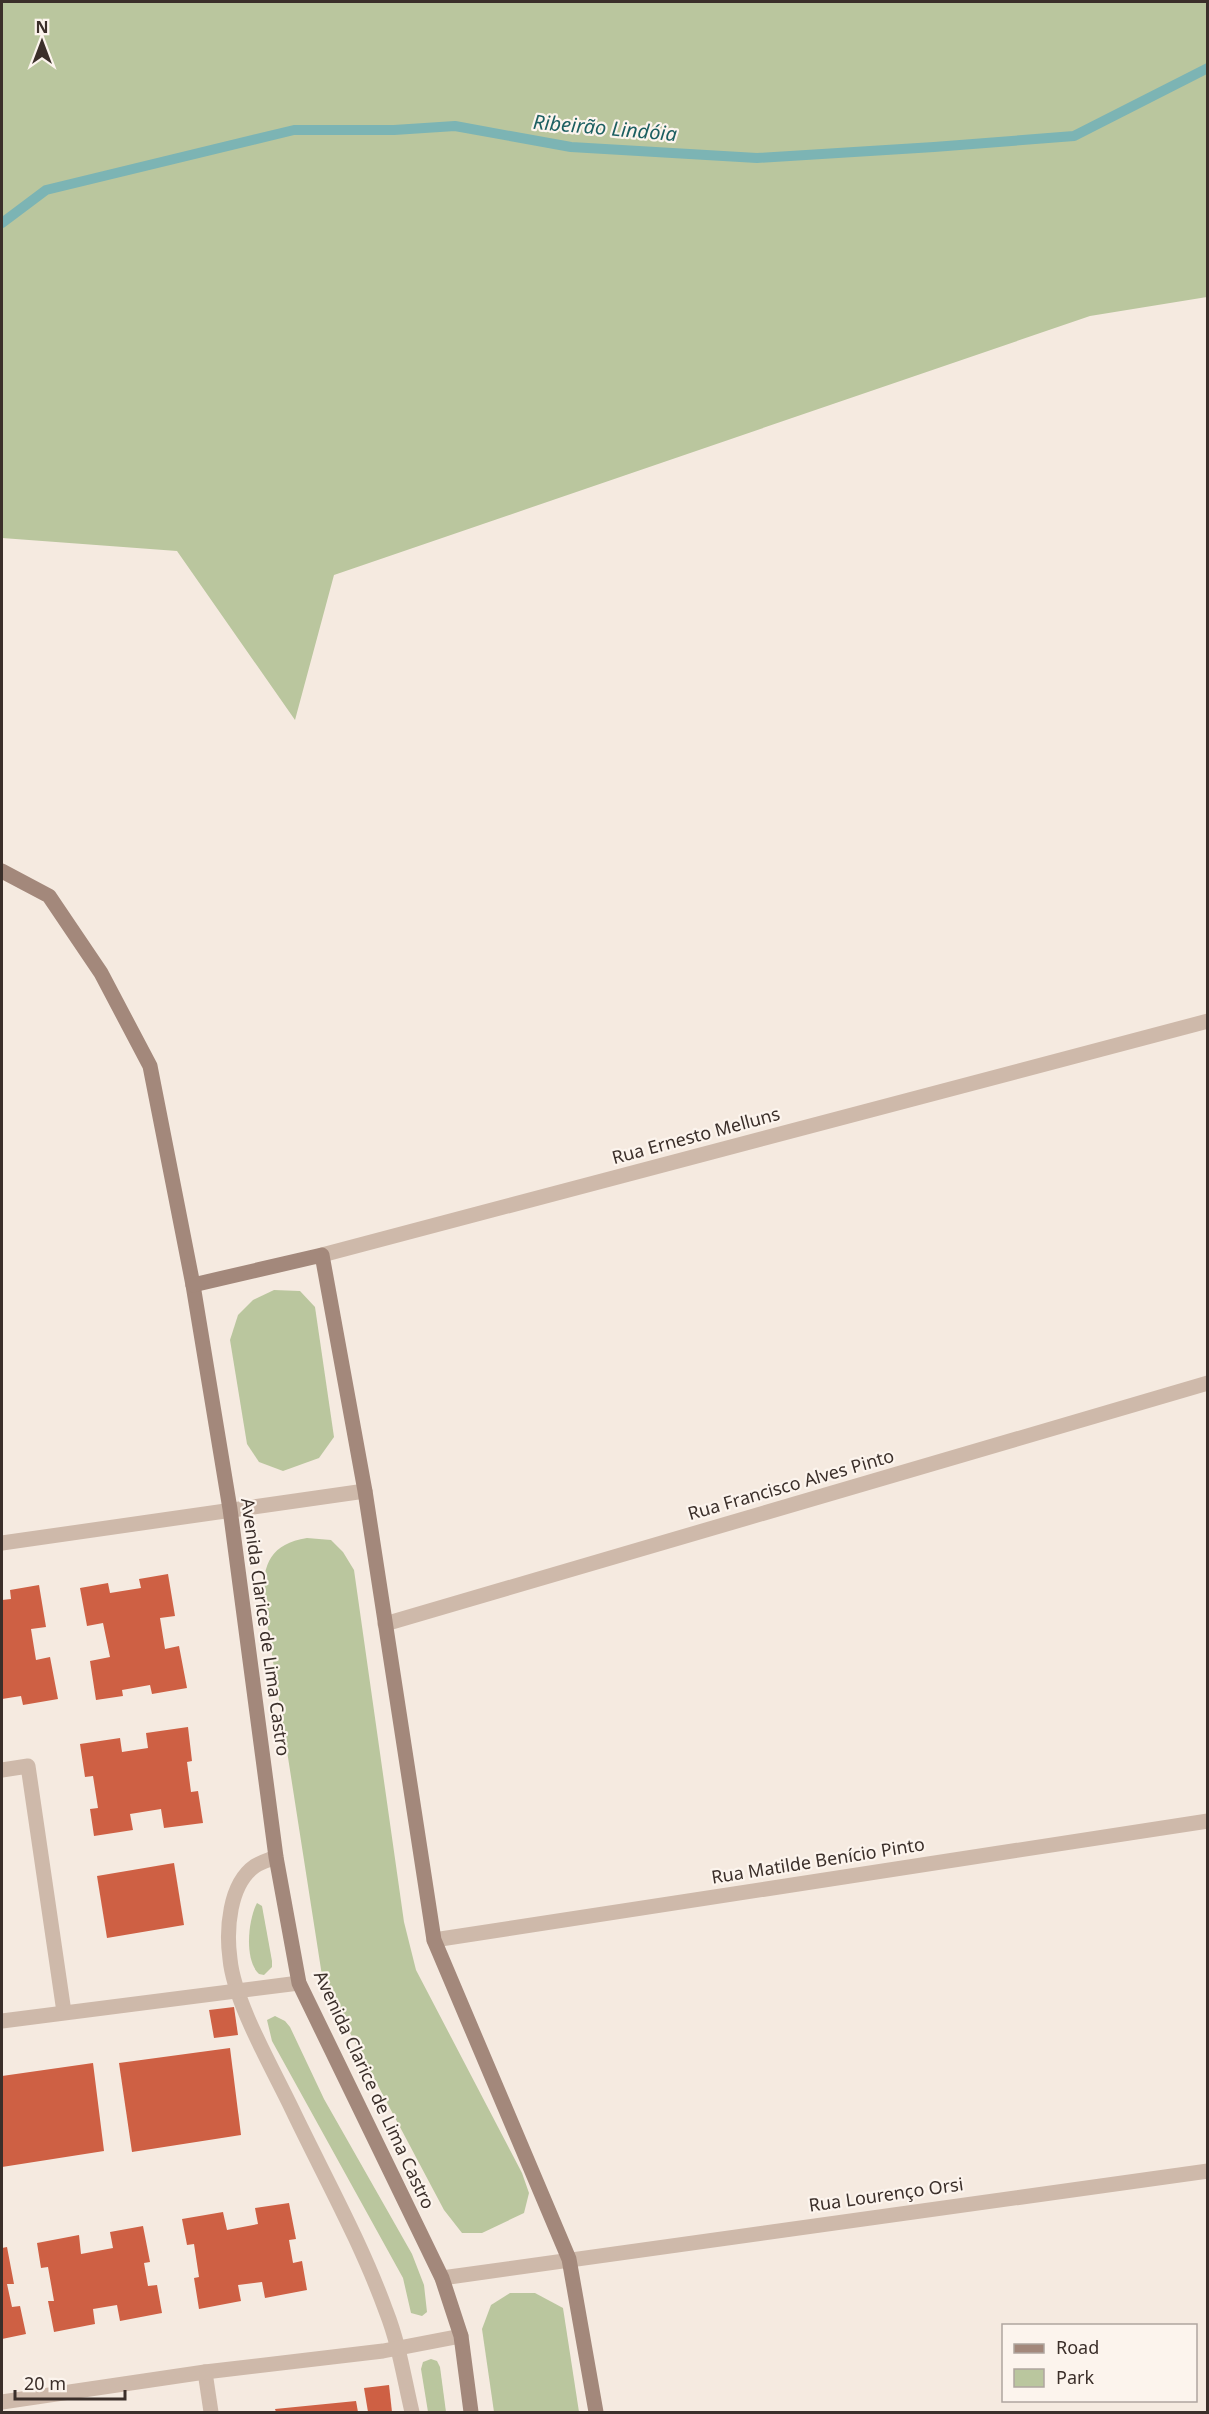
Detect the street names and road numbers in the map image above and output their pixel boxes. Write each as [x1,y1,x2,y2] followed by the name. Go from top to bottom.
[609,1101,782,1169] street label: Rua Ernesto Melluns
[685,1443,897,1525] street label: Rua Francisco Alves Pinto
[236,1496,296,1757] street label: Avenida Clarice de Lima Castro
[709,1831,926,1889] street label: Rua Matilde Benício Pinto
[309,1967,441,2213] street label: Avenida Clarice de Lima Castro
[807,2171,965,2217] street label: Rua Lourenço Orsi

